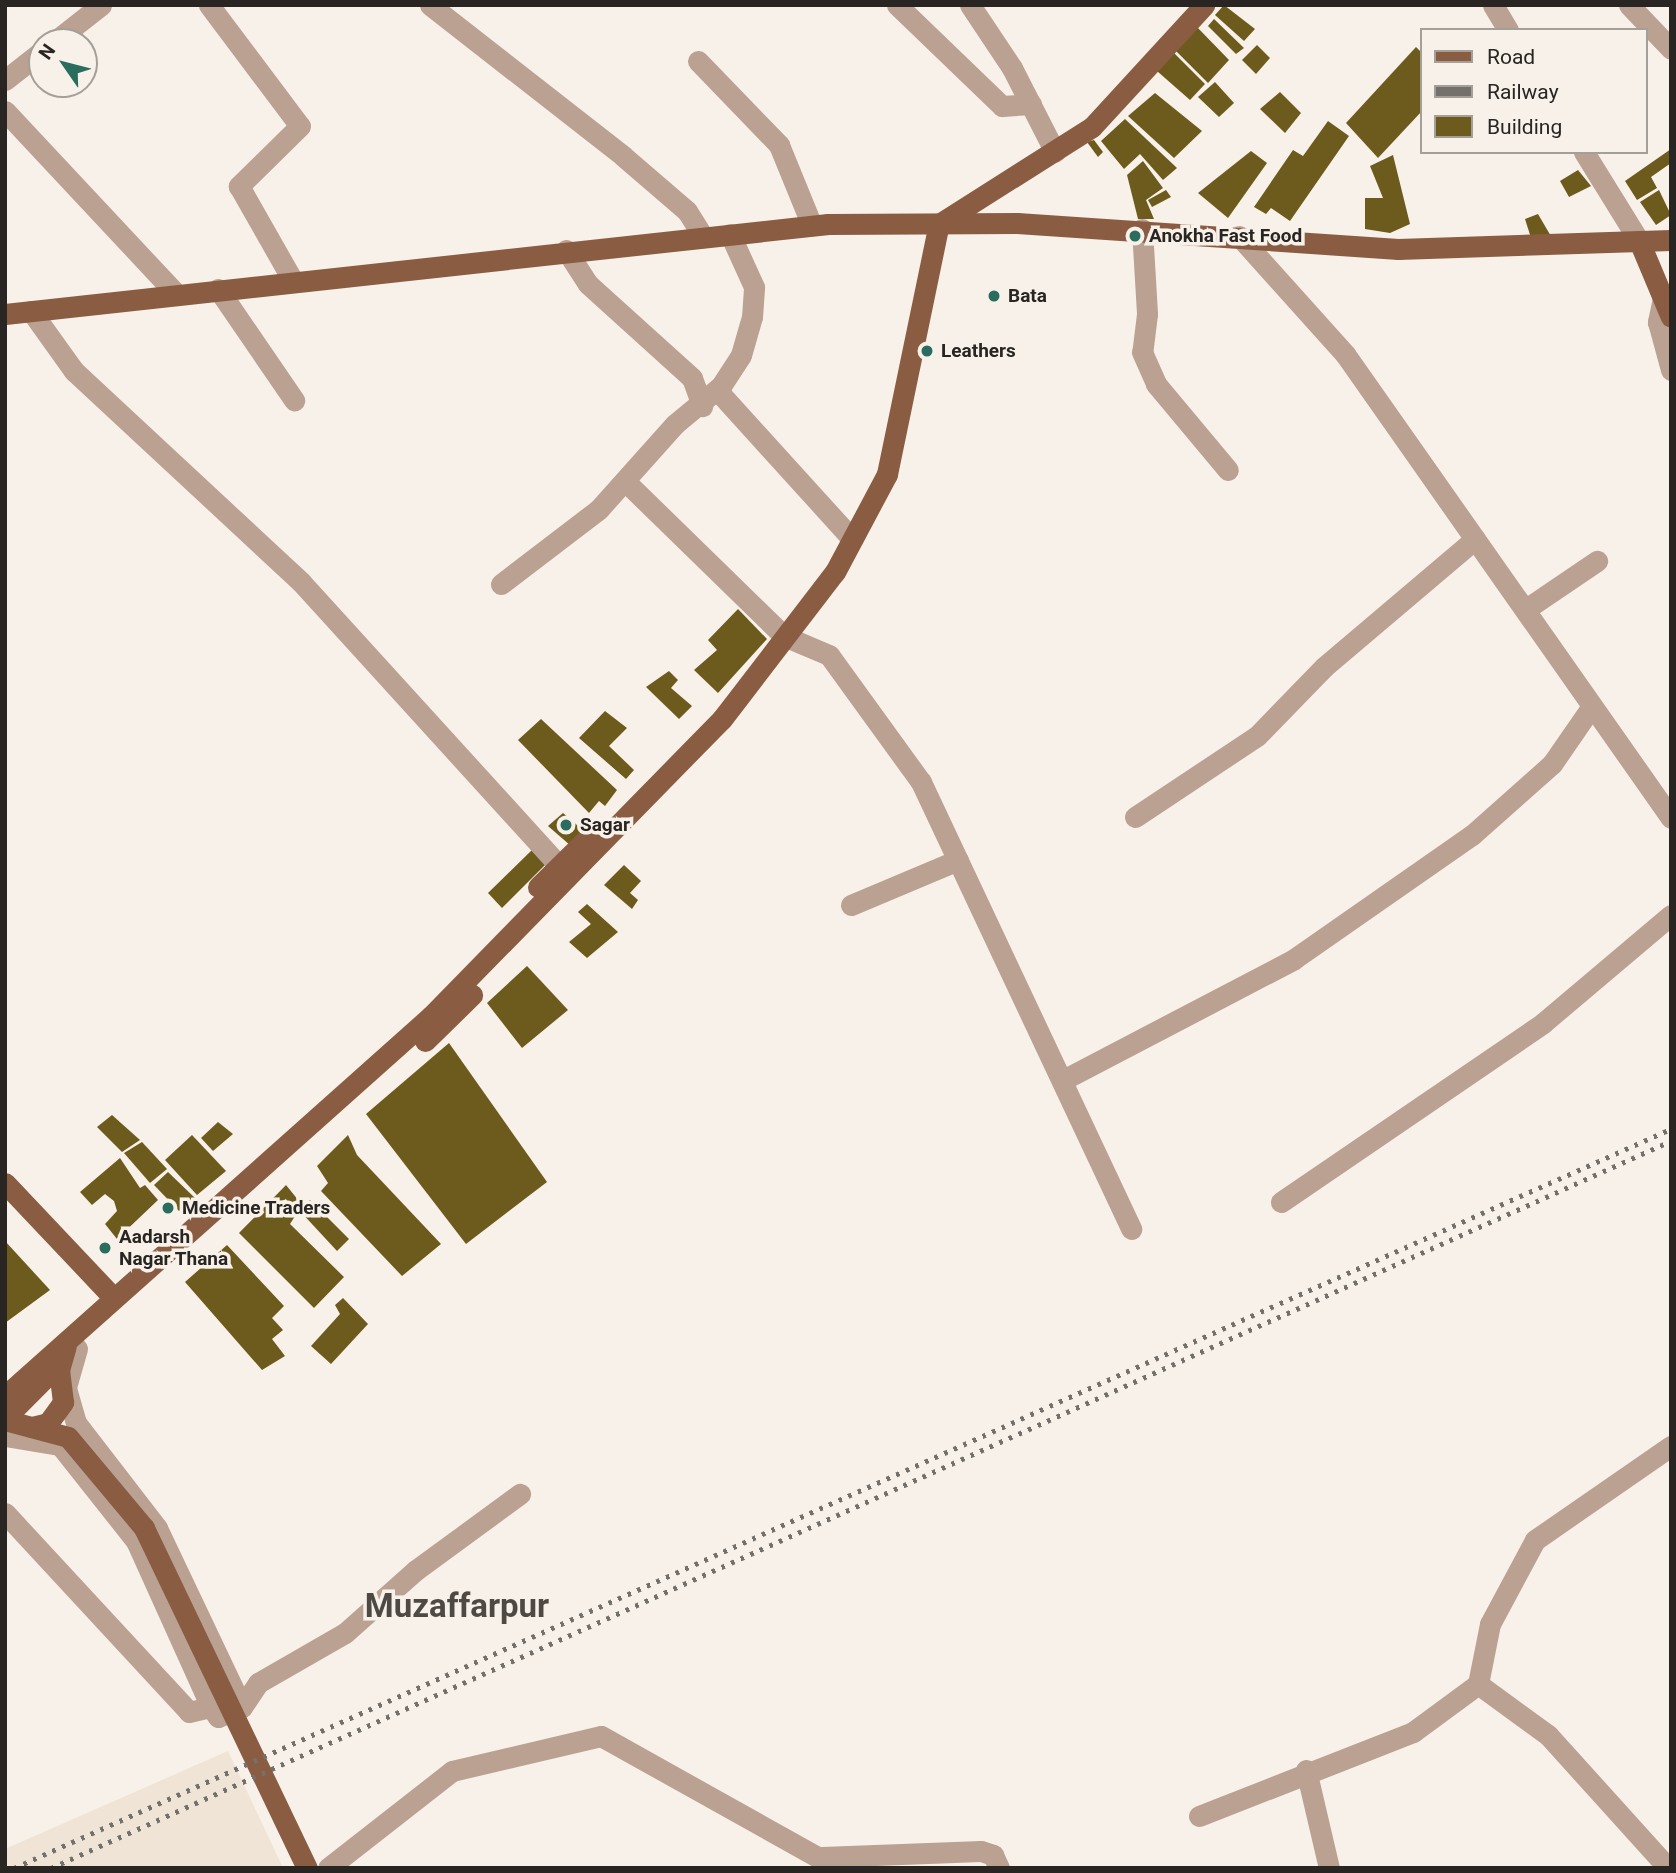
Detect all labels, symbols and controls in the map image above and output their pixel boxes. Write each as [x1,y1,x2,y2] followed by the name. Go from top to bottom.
[28,28,98,98] north arrow
[1420,28,1648,154] legend
[34,40,60,64] text: N
[1487,45,1535,69] text: Road
[1487,80,1559,104] text: Railway
[1487,115,1562,139] text: Building
[1149,225,1302,247] place label: Anokha Fast Food
[1127,228,1143,244] marker: Anokha Fast Food
[1008,285,1047,307] place label: Bata
[986,288,1002,304] marker: Bata
[941,340,1016,362] place label: Leathers
[919,343,935,359] marker: Leathers
[580,814,630,836] place label: Sagar
[558,817,574,833] marker: Sagar
[182,1197,331,1219] place label: Medicine Traders
[160,1200,176,1216] marker: Medicine Traders
[119,1226,229,1270] place label: Aadarsh Nagar Thana
[97,1240,113,1256] marker: Aadarsh Nagar Thana
[365,1586,549,1626] district label: Muzaffarpur

